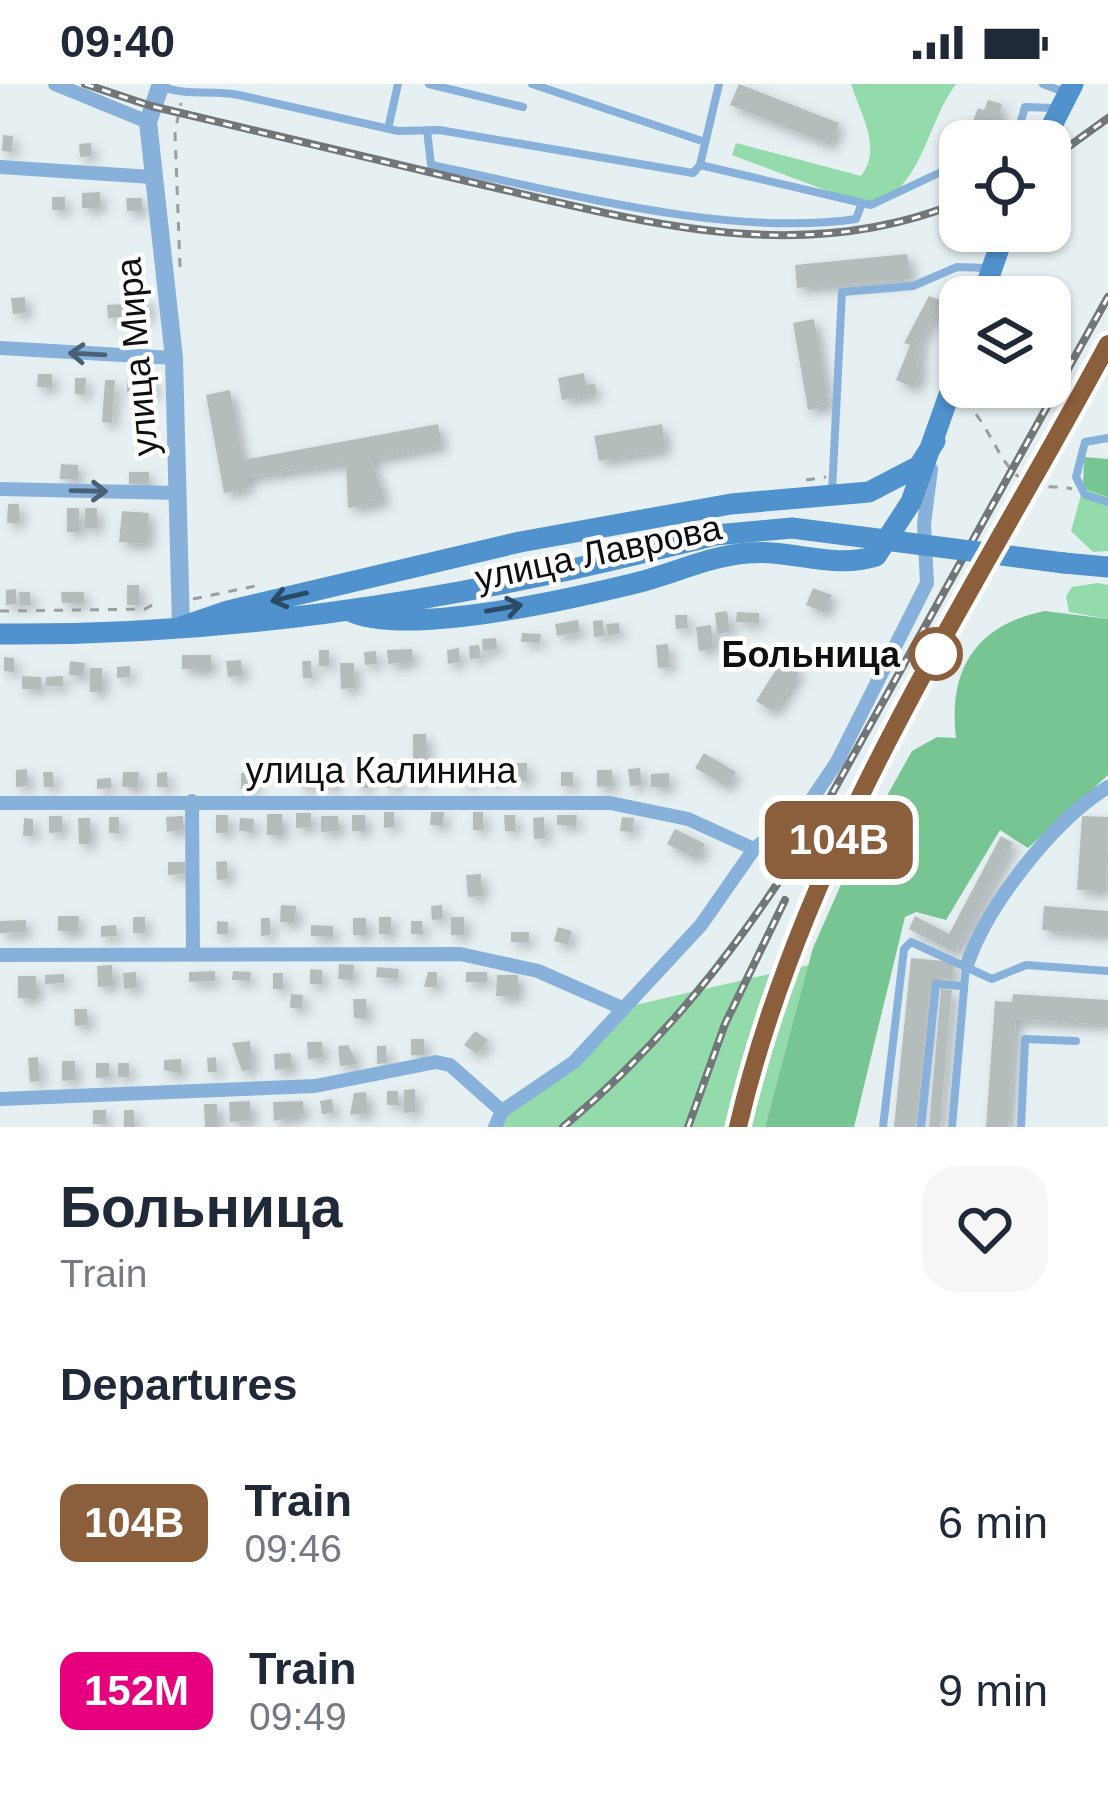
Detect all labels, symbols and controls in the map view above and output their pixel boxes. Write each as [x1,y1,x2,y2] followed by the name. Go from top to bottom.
[60,16,175,67] text: 09:40
[939,120,1071,408] map controls
[939,120,1071,252] button: locate
[107,255,166,458] street label: улица Мира
[939,276,1071,408] button: layers
[68,342,107,365] one-way arrow
[69,479,108,502] one-way arrow
[471,506,726,599] street label: улица Лаврова
[271,586,309,609] one-way arrow
[484,596,523,619] one-way arrow
[911,629,961,679] marker: Больница
[722,634,901,675] place label: Больница
[246,750,517,791] street label: улица Калинина
[755,801,923,879] line badge: 104В
[789,816,889,863] text: 104В
[922,1166,1048,1292] button: heart
[60,1175,343,1239] text: Больница
[60,1252,147,1295] text: Train
[60,1359,298,1410] text: Departures
[244,1475,352,1526] text: Train
[938,1497,1048,1548] text: 6 min
[84,1499,184,1546] text: 104В
[244,1527,342,1570] text: 09:46
[249,1643,357,1694] text: Train
[938,1665,1048,1716] text: 9 min
[84,1667,189,1714] text: 152М
[249,1695,347,1738] text: 09:49

